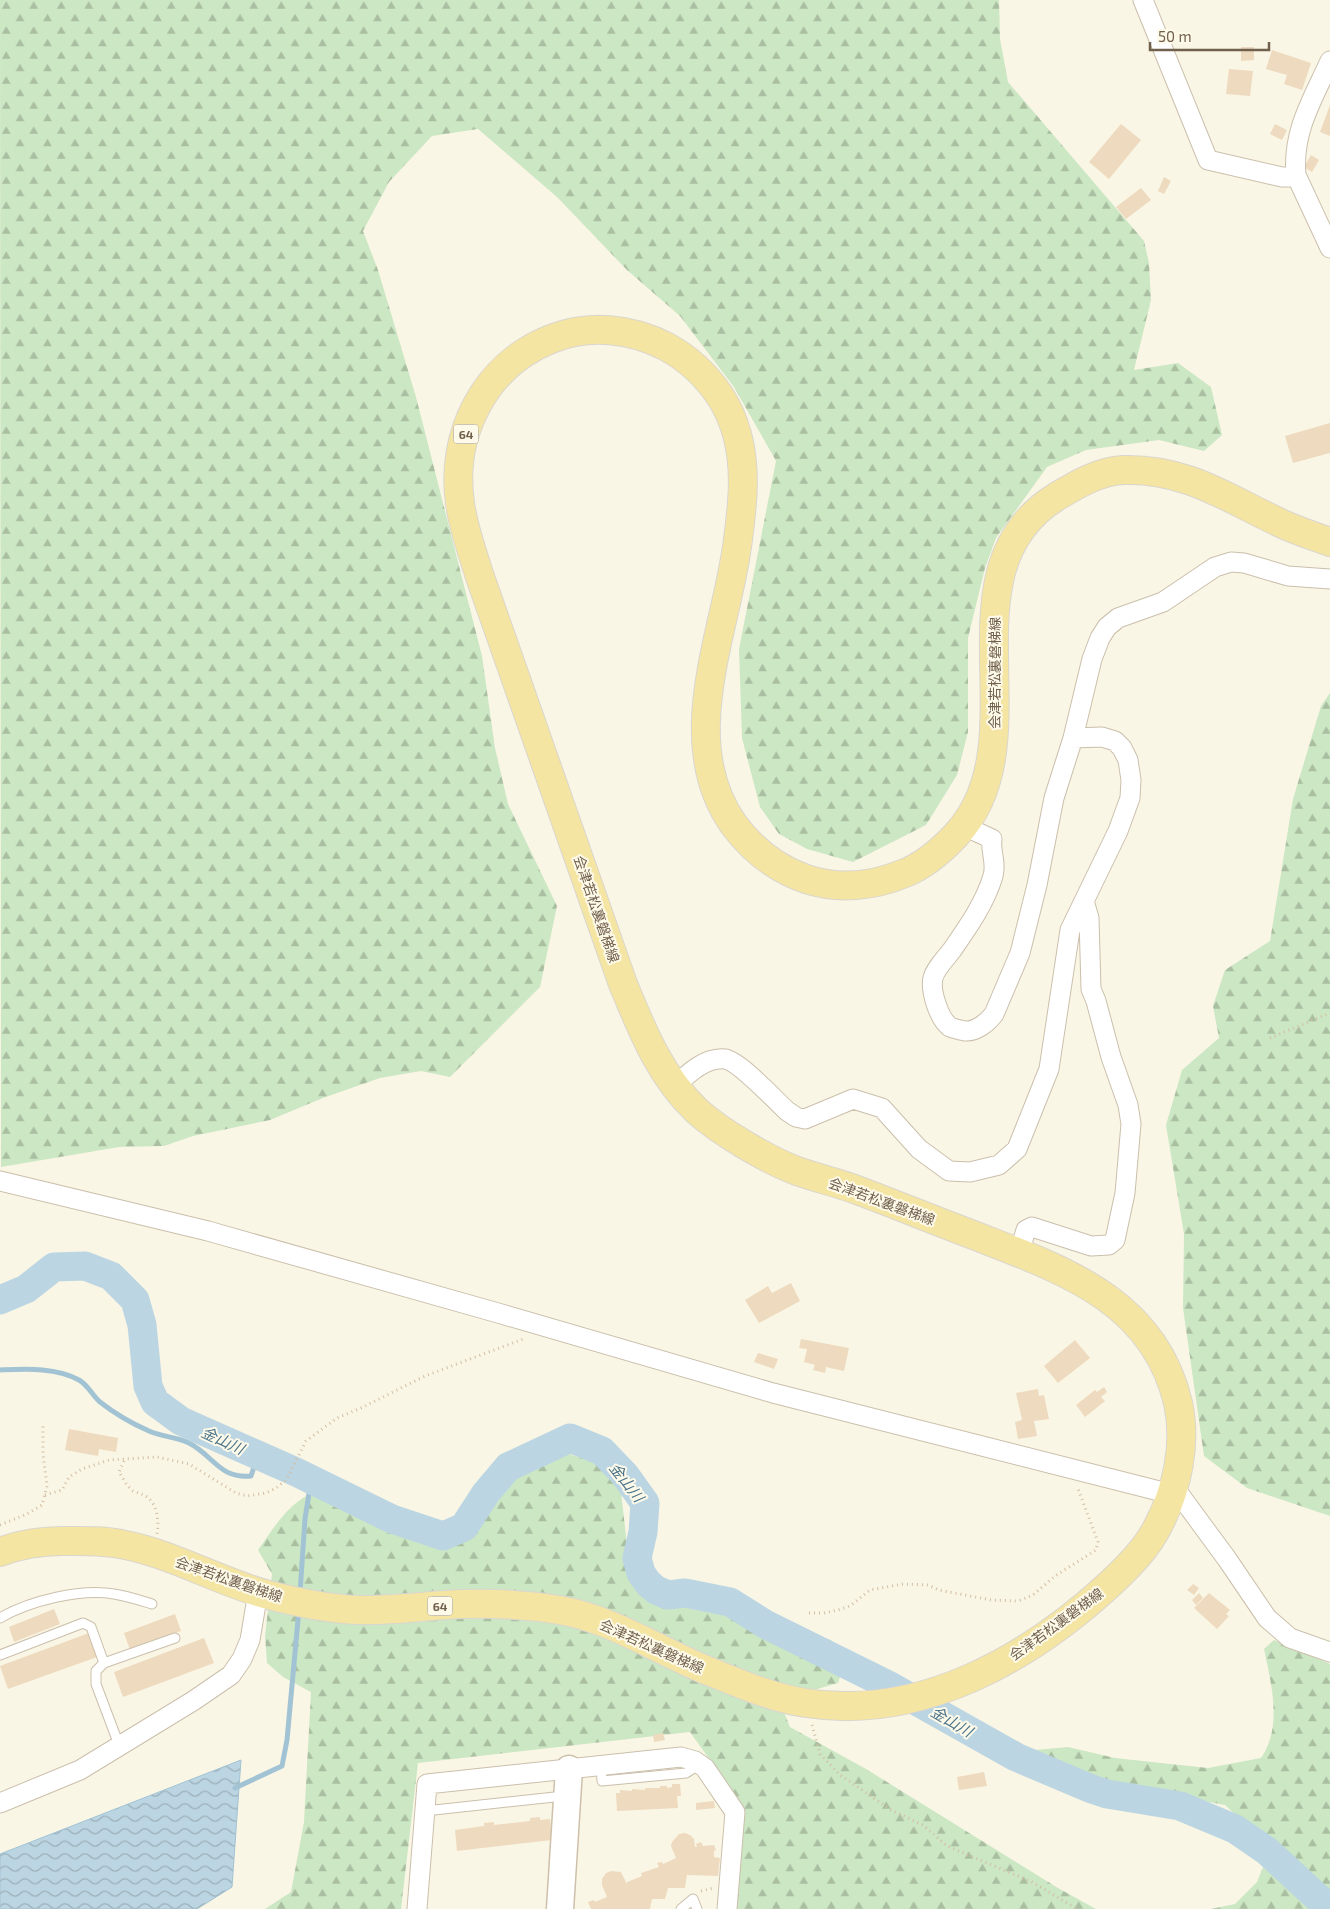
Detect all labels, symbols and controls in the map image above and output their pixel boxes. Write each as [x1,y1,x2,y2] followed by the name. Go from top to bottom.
[1150,20,1269,52] scale bar
[1158,27,1192,45] text: 50 m
[454,424,478,444] road number: 64
[986,617,1003,729] street label: 会津若松裏磐梯線
[571,853,623,965] street label: 会津若松裏磐梯線
[826,1174,938,1228] street label: 会津若松裏磐梯線
[199,1422,249,1459] water label: 金山川
[606,1459,649,1507] water label: 金山川
[173,1553,285,1605] street label: 会津若松裏磐梯線
[1006,1584,1106,1664] street label: 会津若松裏磐梯線
[428,1596,452,1615] road number: 64
[597,1615,707,1677] street label: 会津若松裏磐梯線
[928,1702,978,1741] water label: 金山川

